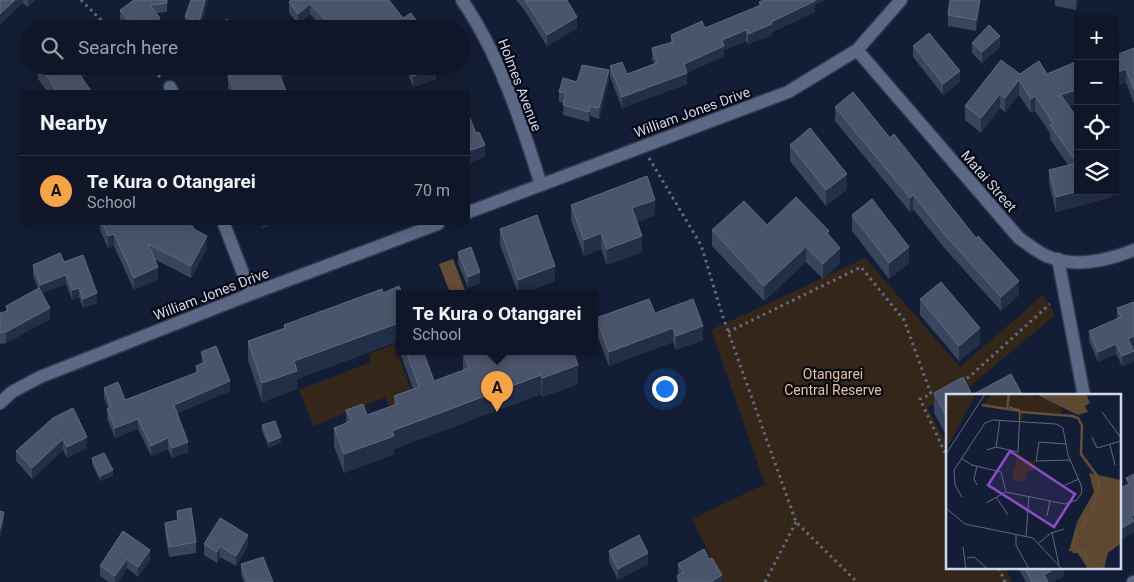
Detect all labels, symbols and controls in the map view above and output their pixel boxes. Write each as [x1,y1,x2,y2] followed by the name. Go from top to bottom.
[1074,15,1119,195] map controls
[1074,15,1119,60] button: +
[20,20,470,75] search box
[38,34,66,62] icon: search
[78,36,178,59] text: Search here
[495,37,545,133] street label: Holmes Avenue
[1074,60,1119,105] button: −
[632,84,752,140] street label: William Jones Drive
[1074,105,1119,150] button: locate
[40,111,107,135] text: Nearby
[958,147,1020,215] street label: Matai Street
[1074,150,1119,195] button: layers
[87,170,256,193] text: Te Kura o Otangarei
[51,181,61,200] text: A
[414,181,450,200] text: 70 m
[87,193,136,212] text: School
[151,265,271,323] street label: William Jones Drive
[396,290,598,355] popup
[413,302,581,325] text: Te Kura o Otangarei
[413,325,461,344] text: School
[784,366,882,398] park label: Otangarei Central Reserve
[481,371,513,412] pin: A
[652,376,678,402] your location
[946,394,1122,570] inset map

